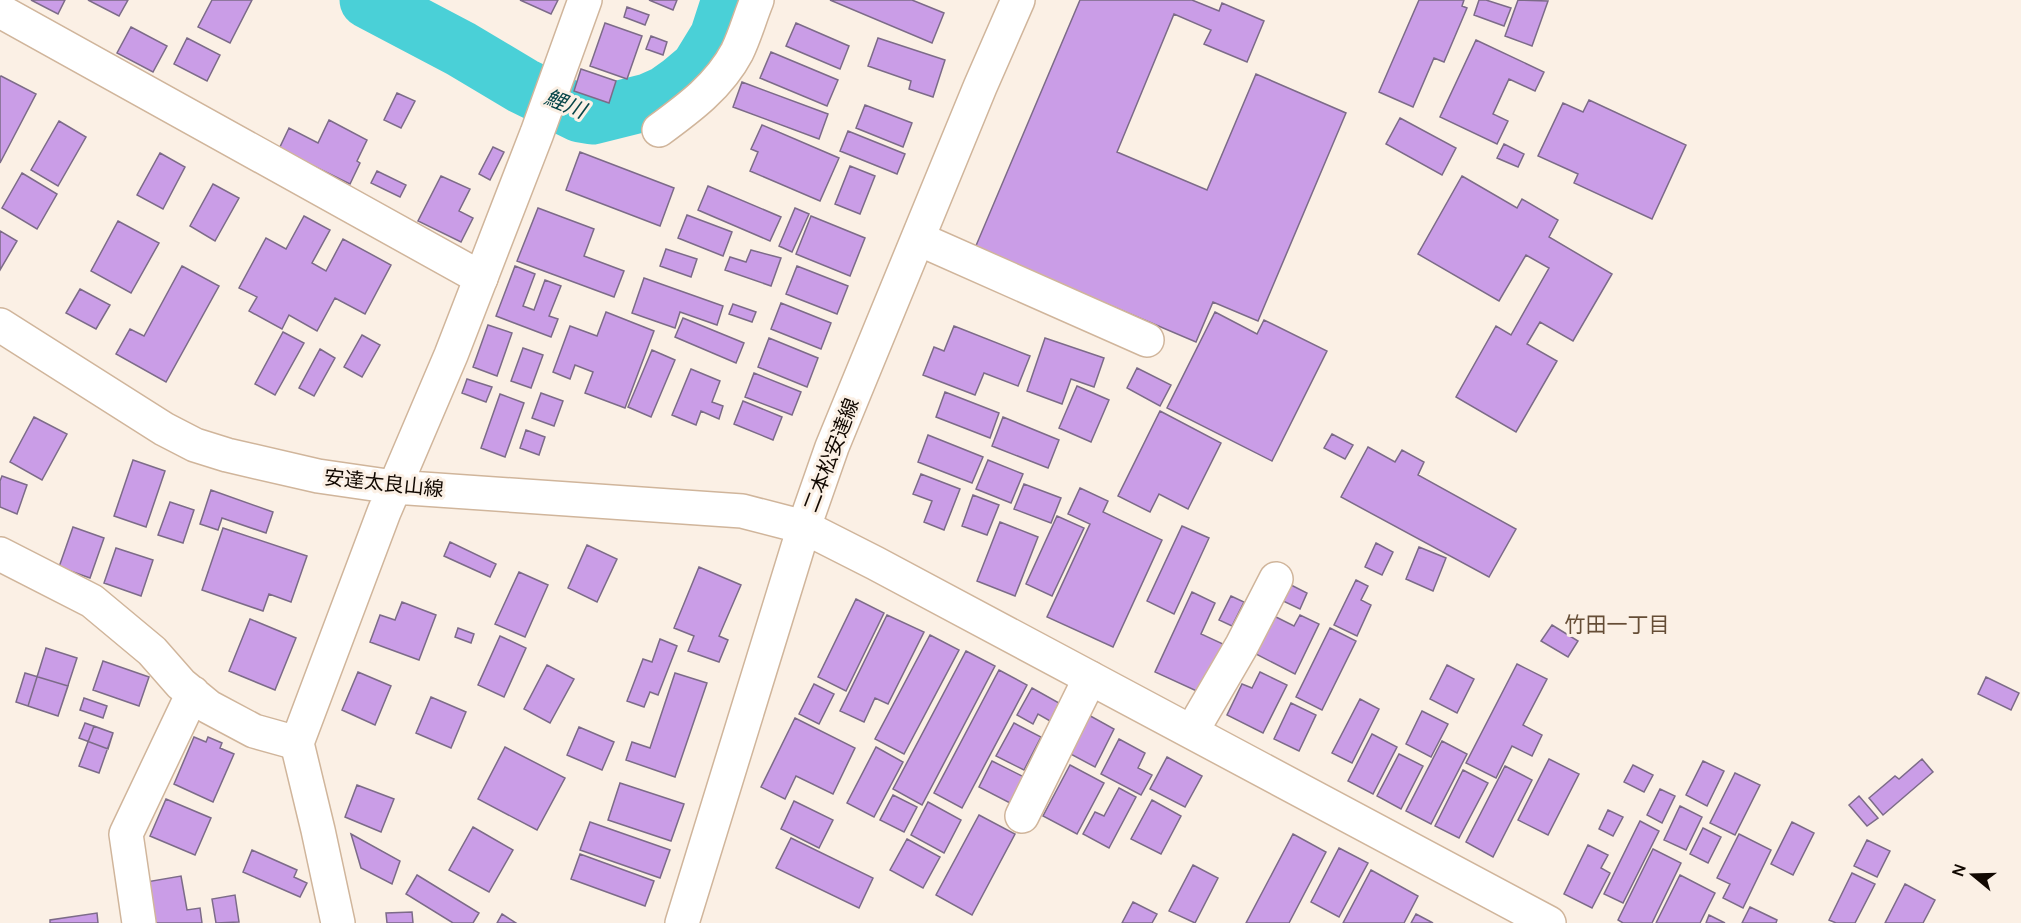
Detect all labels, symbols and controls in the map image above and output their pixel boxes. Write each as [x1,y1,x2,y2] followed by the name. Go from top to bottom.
[541,82,592,125] water label: 鯉川
[796,394,865,516] street label: 二本松安達線
[323,463,445,502] street label: 安達太良山線
[1565,610,1670,638] district label: 竹田一丁目
[1943,845,2003,905] north arrow
[1947,861,1971,879] text: N

